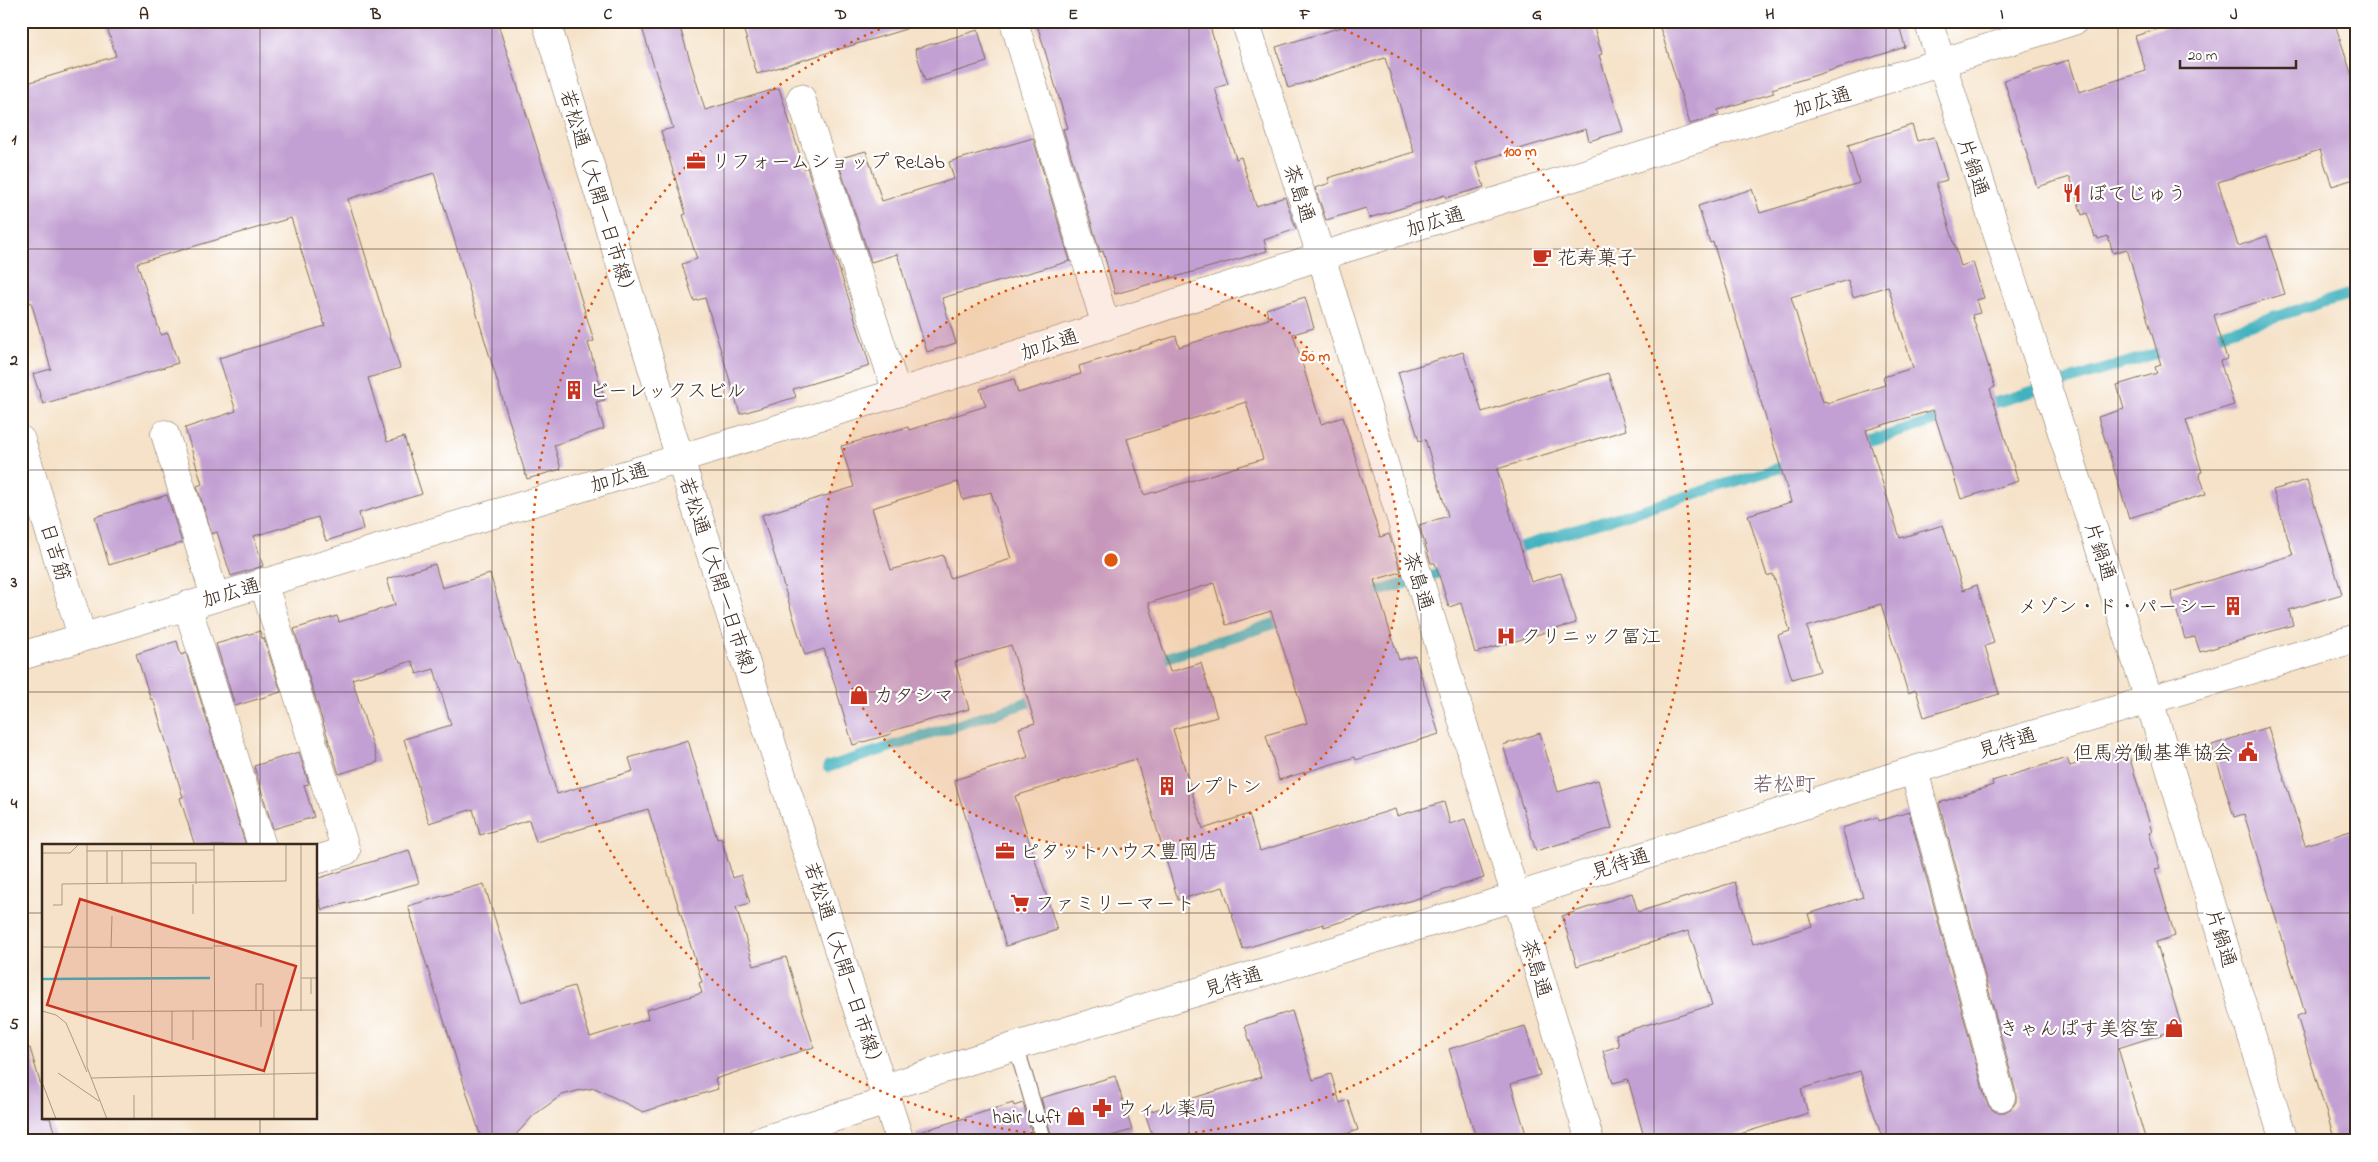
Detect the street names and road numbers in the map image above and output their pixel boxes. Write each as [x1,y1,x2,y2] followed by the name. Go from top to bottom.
[1790,81,1856,126] street label: 加広通
[551,86,643,305] street label: 若松通（大開一日市線）
[1949,135,1995,201] street label: 片鍋通
[1275,161,1321,227] street label: 茶島通
[1403,201,1469,246] street label: 加広通
[1017,323,1083,369] street label: 加広通
[587,457,653,502] street label: 加広通
[670,474,765,692] street label: 若松通（大開一日市線）
[2076,519,2122,585] street label: 片鍋通
[31,520,76,586] street label: 日吉筋
[1394,549,1439,615] street label: 茶島通
[199,572,265,617] street label: 加広通
[1975,722,2041,767] street label: 見待通
[1588,842,1654,888] street label: 見待通
[795,859,890,1077] street label: 若松通（大開一日市線）
[2197,906,2242,972] street label: 片鍋通
[1512,936,1557,1002] street label: 茶島通
[1201,961,1267,1006] street label: 見待通

